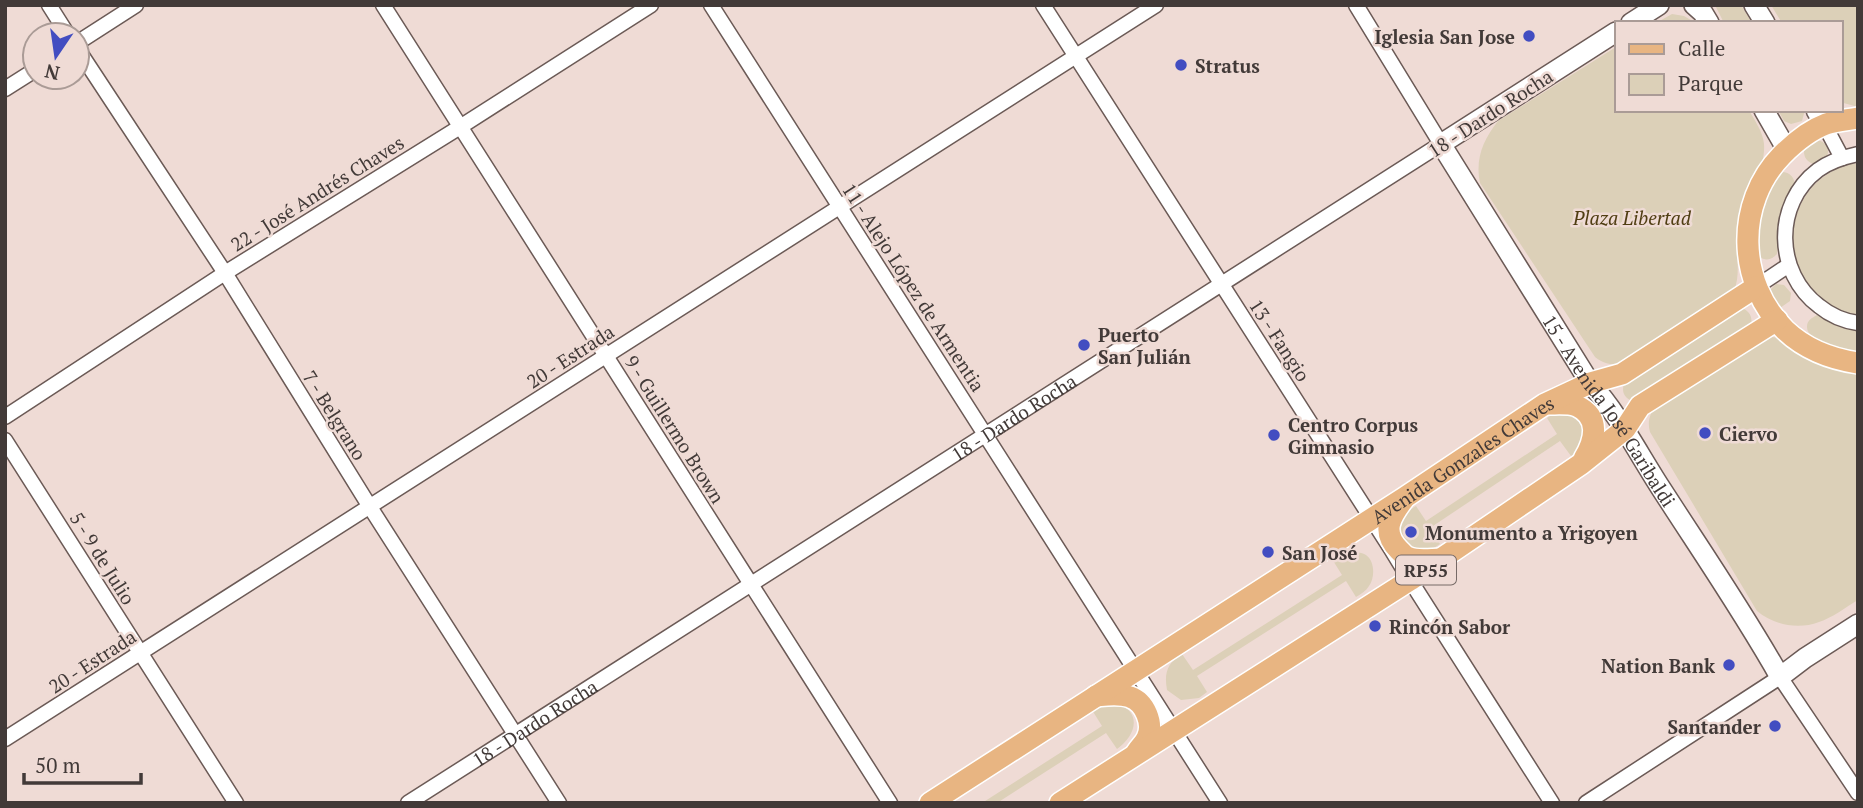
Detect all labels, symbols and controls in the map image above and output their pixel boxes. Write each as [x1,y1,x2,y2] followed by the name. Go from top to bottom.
[21,21,91,91] north arrow
[1615,21,1842,112] legend
[1375,24,1515,49] place label: Iglesia San Jose
[1521,28,1537,44] marker: Iglesia San Jose
[1678,34,1725,62] text: Calle
[1195,53,1260,78] place label: Stratus
[1173,57,1189,73] marker: Stratus
[42,59,62,87] text: N
[1423,63,1557,163] street label: 18 - Dardo Rocha
[1678,69,1743,97] text: Parque
[226,130,408,256] street label: 22 - José Andrés Chaves
[837,178,991,396] street label: 11 - Alejo López de Armentia
[1572,205,1692,230] park label: Plaza Libertad
[1244,294,1316,386] street label: 13 - Fangio
[1538,309,1682,511] street label: 15 - Avenida José Garibaldi
[522,318,619,394] street label: 20 - Estrada
[1098,322,1192,369] place label: Puerto San Julián
[1076,337,1092,353] marker: Puerto San Julián
[619,350,731,508] street label: 9 - Guillermo Brown
[297,365,373,465] street label: 7 - Belgrano
[946,367,1081,466] street label: 18 - Dardo Rocha
[1366,389,1558,528] street label: Avenida Gonzales Chaves
[1288,412,1418,459] place label: Centro Corpus Gimnasio
[1719,421,1778,446] place label: Ciervo
[1697,425,1713,441] marker: Ciervo
[1266,427,1282,443] marker: Centro Corpus Gimnasio
[65,507,141,609] street label: 5 - 9 de Julio
[1425,520,1638,545] place label: Monumento a Yrigoyen
[1403,524,1419,540] marker: Monumento a Yrigoyen
[1282,540,1358,565] place label: San José
[1260,544,1276,560] marker: San José
[1396,556,1456,584] road number: RP55
[1389,614,1511,639] place label: Rincón Sabor
[1367,618,1383,634] marker: Rincón Sabor
[44,623,141,699] street label: 20 - Estrada
[1601,653,1716,678] place label: Nation Bank
[1721,657,1737,673] marker: Nation Bank
[467,673,602,772] street label: 18 - Dardo Rocha
[1667,714,1762,739] place label: Santander
[1767,718,1783,734] marker: Santander
[24,742,142,786] scale bar
[35,751,81,779] text: 50 m

